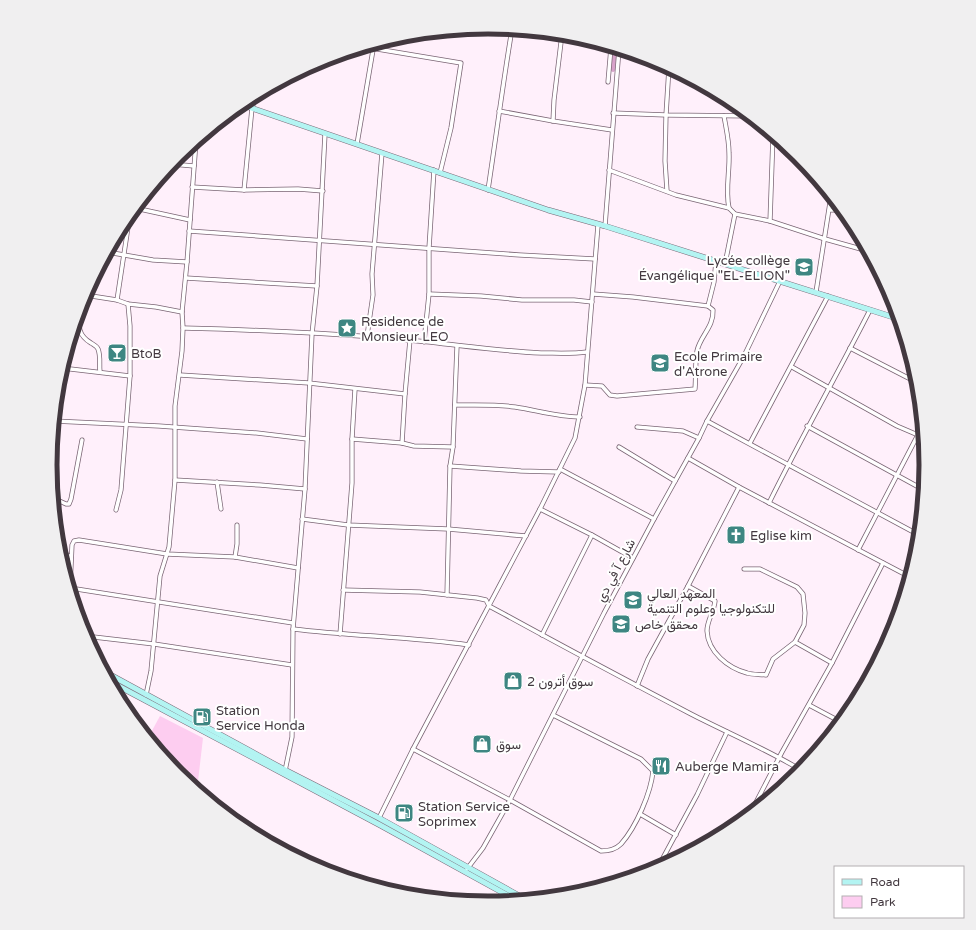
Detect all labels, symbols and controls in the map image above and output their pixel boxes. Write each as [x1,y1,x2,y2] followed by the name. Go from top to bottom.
[639,253,790,284] place label: Lycée collège Évangélique "EL-ELION"
[793,256,815,278] school or university icon: Lycée collège Évangélique "EL-ELION"
[361,314,449,345] place label: Residence de Monsieur LEO
[336,317,358,339] place icon: Residence de Monsieur LEO
[106,342,128,364] bar icon: BtoB
[131,346,161,362] place label: BtoB
[674,349,762,380] place label: Ecole Primaire d'Atrone
[649,352,671,374] school or university icon: Ecole Primaire d'Atrone
[725,524,747,546] church icon: Eglise kim
[750,528,812,544] place label: Eglise kim
[593,536,641,606] street label: شارع آ في دي
[647,586,775,617] place label: المعهد العالي للتكنولوجيا وعلوم التنمية
[622,589,644,611] school or university icon: المعهد العالي للتكنولوجيا وعلوم التنمية
[610,613,632,635] school or university icon: محقق خاص
[635,617,698,633] place label: محقق خاص
[502,670,524,692] shop icon: سوق أترون 2
[527,674,593,690] place label: سوق أترون 2
[216,703,305,734] place label: Station Service Honda
[191,706,213,728] fuel station icon: Station Service Honda
[471,733,493,755] shop icon: سوق
[496,737,521,753] place label: سوق
[650,755,672,777] restaurant icon: Auberge Mamira
[675,759,779,775] place label: Auberge Mamira
[418,799,510,830] place label: Station Service Soprimex
[393,802,415,824] fuel station icon: Station Service Soprimex
[834,866,964,918] legend
[870,875,900,889] text: Road
[870,895,896,909] text: Park

